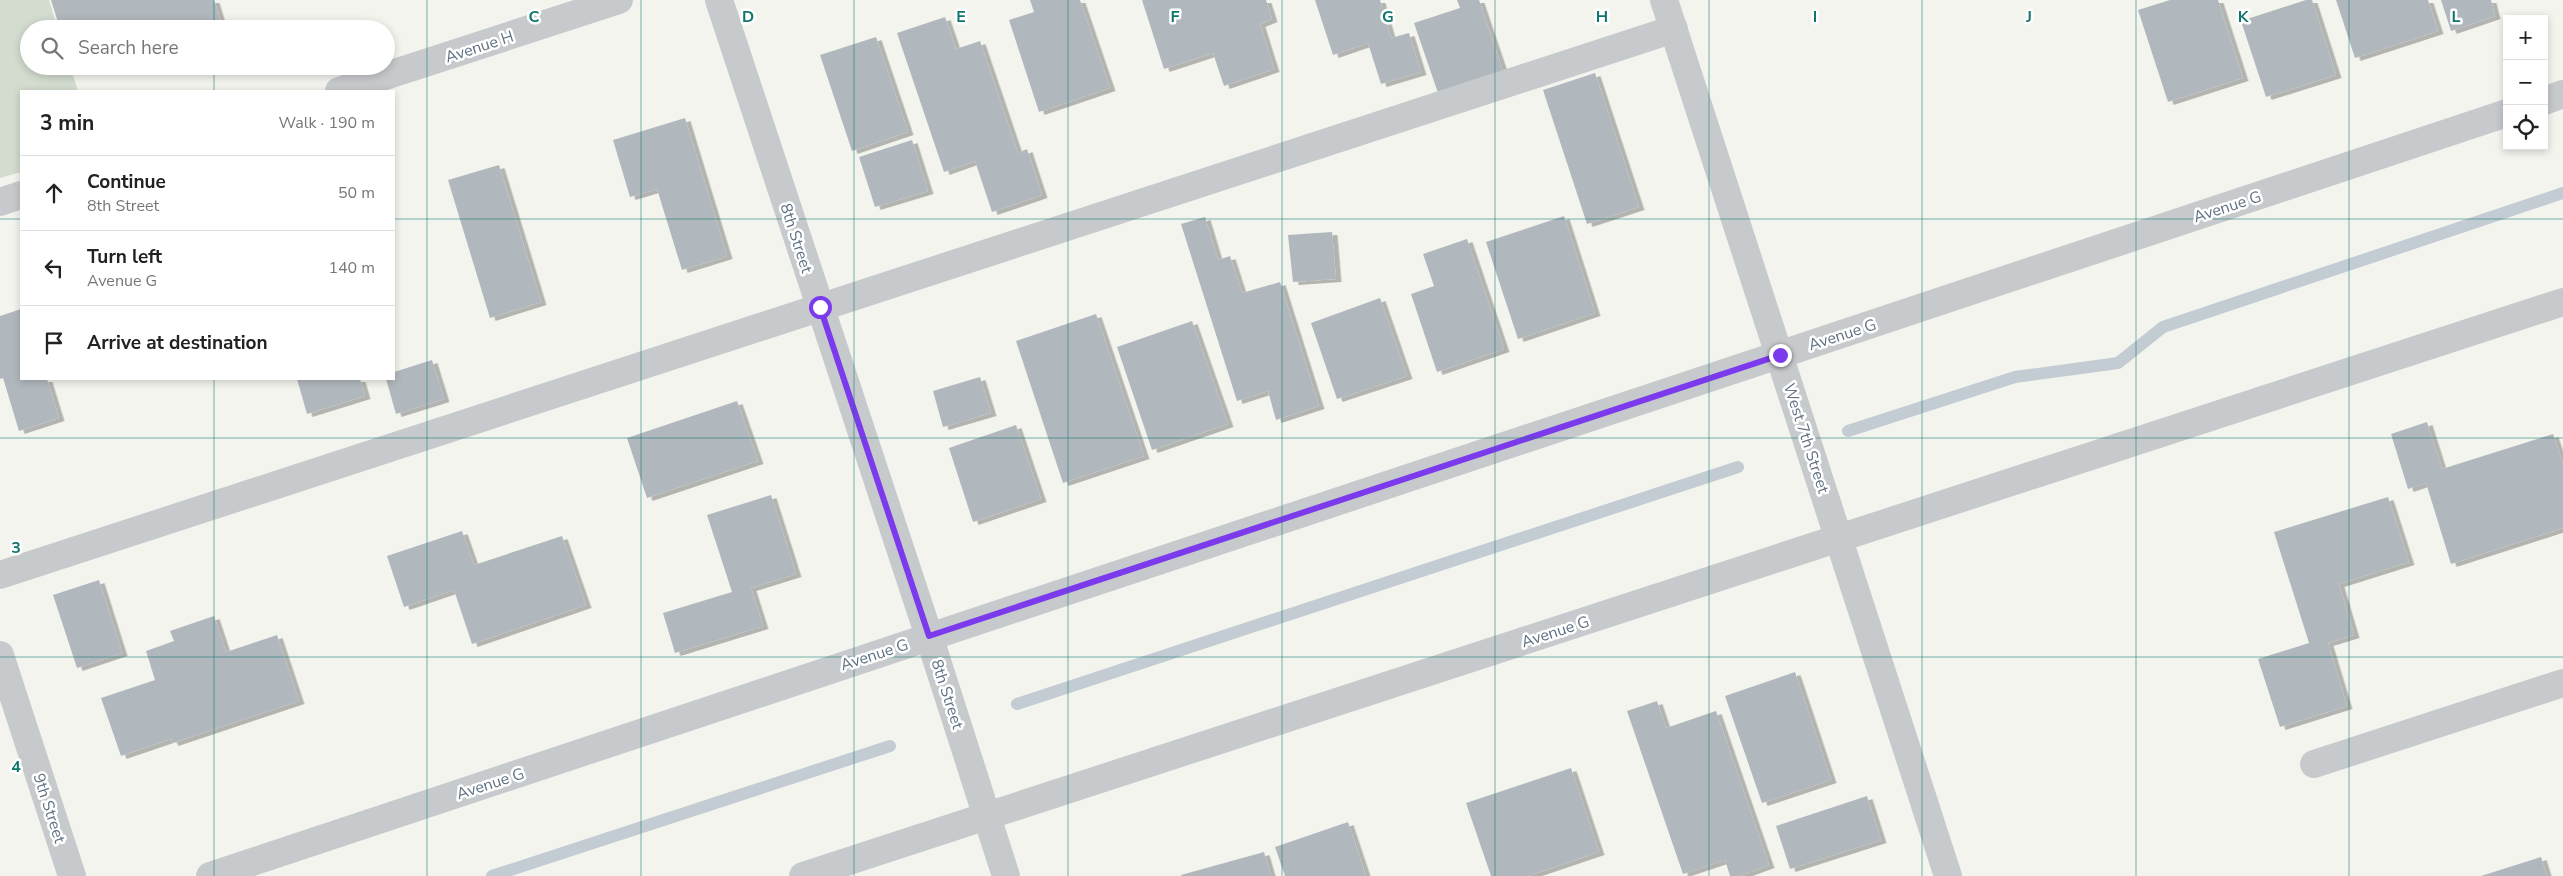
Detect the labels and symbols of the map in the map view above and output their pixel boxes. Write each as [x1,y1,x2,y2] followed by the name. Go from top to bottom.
[529,6,540,28] text: C
[742,6,754,28] text: D
[956,6,966,28] text: E
[1171,6,1180,28] text: F
[1382,6,1394,28] text: G
[1596,6,1608,28] text: H
[1813,6,1817,28] text: I
[2025,6,2032,28] text: J
[2238,6,2250,28] text: K
[2452,6,2461,28] text: L
[442,26,516,68] street label: Avenue H
[2191,186,2264,228] street label: Avenue G
[774,201,818,276] street label: 8th Street
[809,296,832,319] route start
[1806,314,1879,356] street label: Avenue G
[1769,344,1792,367] route end
[1778,380,1834,497] street label: West 7th Street
[11,537,21,559] text: 3
[1519,611,1592,653] street label: Avenue G
[838,634,911,676] street label: Avenue G
[925,657,969,732] street label: 8th Street
[11,756,21,778] text: 4
[454,763,527,805] street label: Avenue G
[27,771,71,846] street label: 9th Street

